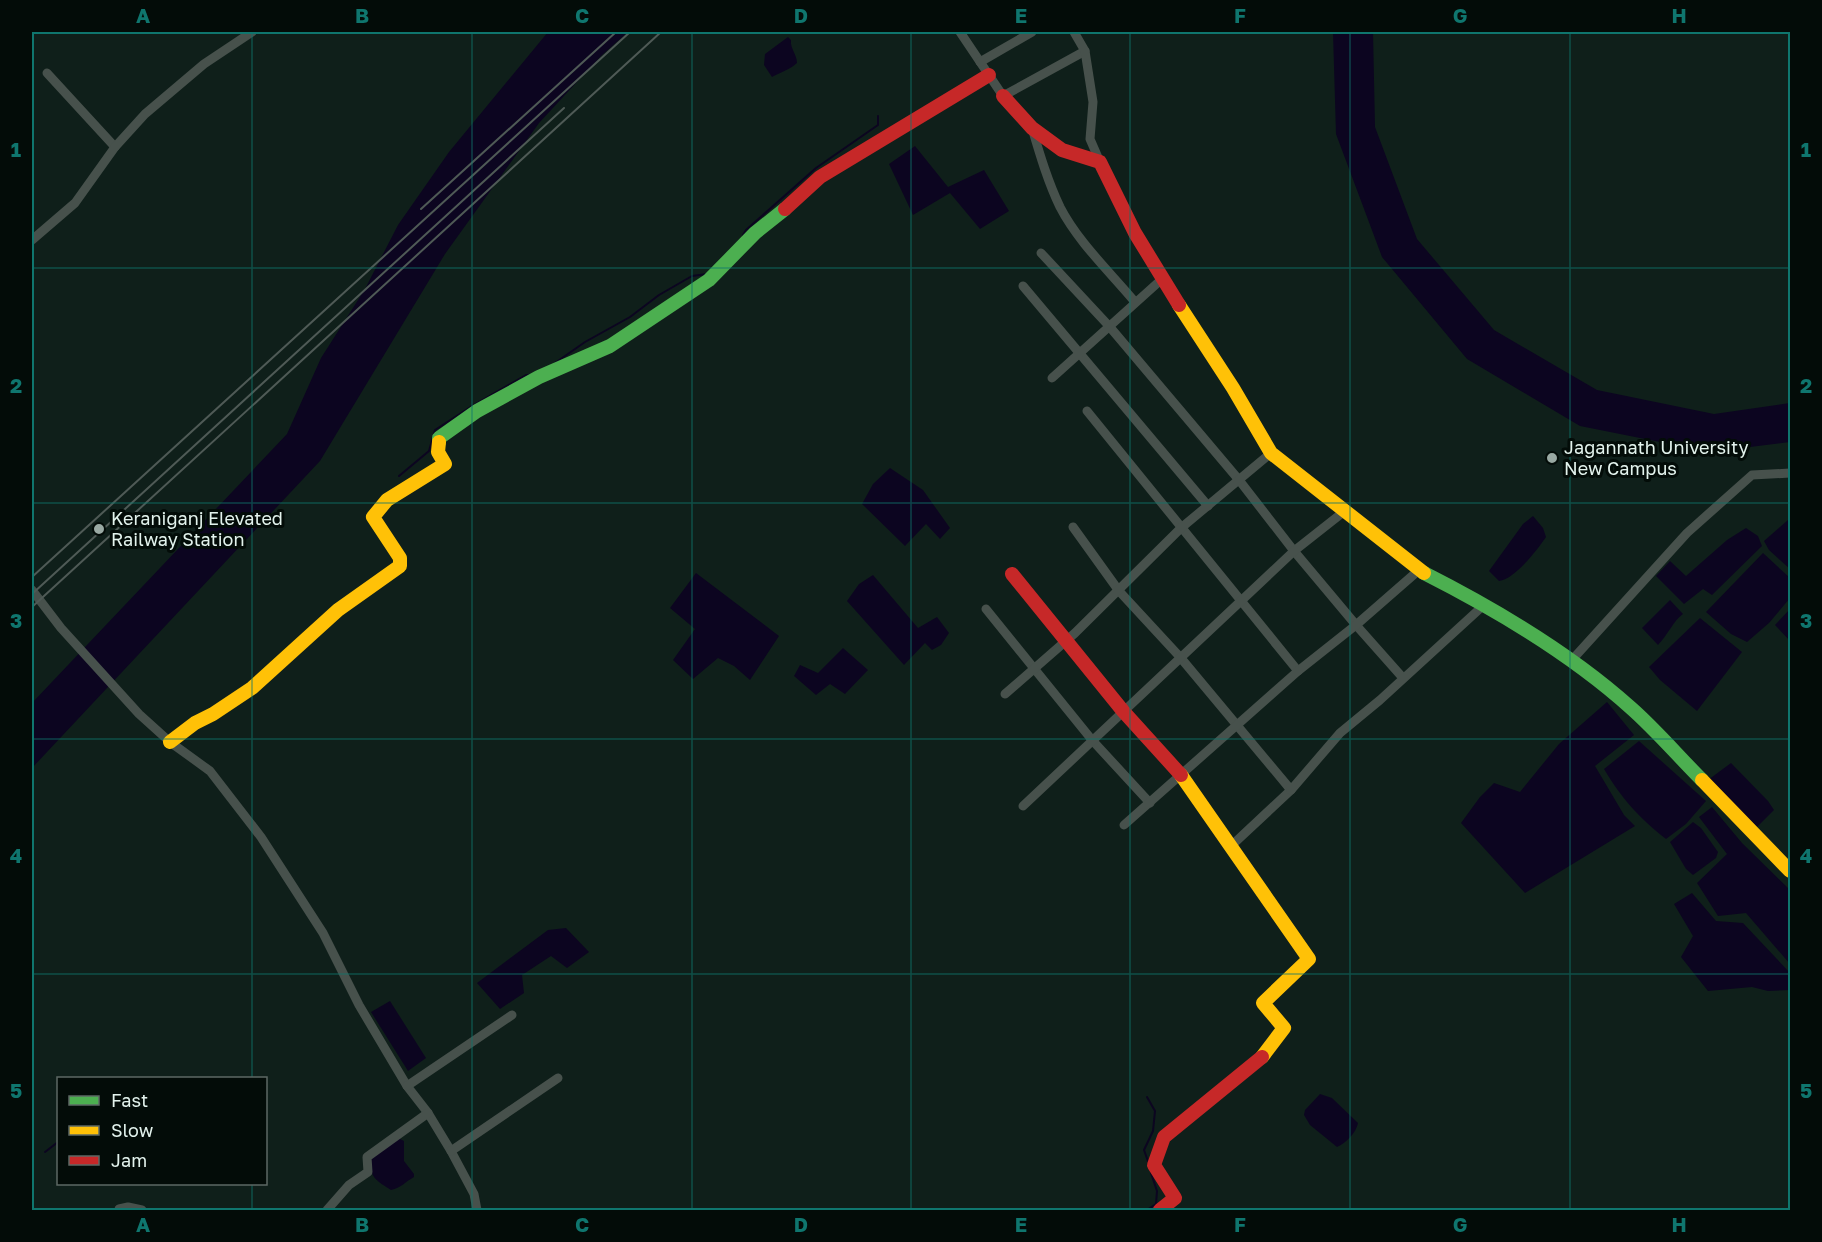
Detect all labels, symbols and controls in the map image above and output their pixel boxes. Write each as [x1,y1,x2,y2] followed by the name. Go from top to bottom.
[136,3,150,27] text: A
[355,3,369,27] text: B
[575,3,589,27] text: C
[794,3,808,27] text: D
[1015,3,1027,27] text: E
[1234,3,1246,27] text: F
[1453,3,1467,27] text: G
[1671,3,1687,27] text: H
[11,137,21,161] text: 1
[1801,137,1811,161] text: 1
[10,373,22,397] text: 2
[1800,373,1812,397] text: 2
[1564,436,1749,479] place label: Jagannath University New Campus
[1545,451,1559,465] marker: Jagannath University New Campus
[111,507,283,550] place label: Keraniganj Elevated Railway Station
[92,522,106,536] marker: Keraniganj Elevated Railway Station
[10,608,22,632] text: 3
[1800,608,1812,632] text: 3
[10,843,22,867] text: 4
[1800,843,1812,867] text: 4
[57,1077,267,1185] legend
[10,1078,22,1102] text: 5
[1800,1078,1812,1102] text: 5
[111,1089,148,1111] text: Fast
[111,1119,154,1141] text: Slow
[111,1149,147,1171] text: Jam
[136,1212,150,1236] text: A
[355,1212,369,1236] text: B
[575,1212,589,1236] text: C
[794,1212,808,1236] text: D
[1015,1212,1027,1236] text: E
[1234,1212,1246,1236] text: F
[1453,1212,1467,1236] text: G
[1671,1212,1687,1236] text: H

